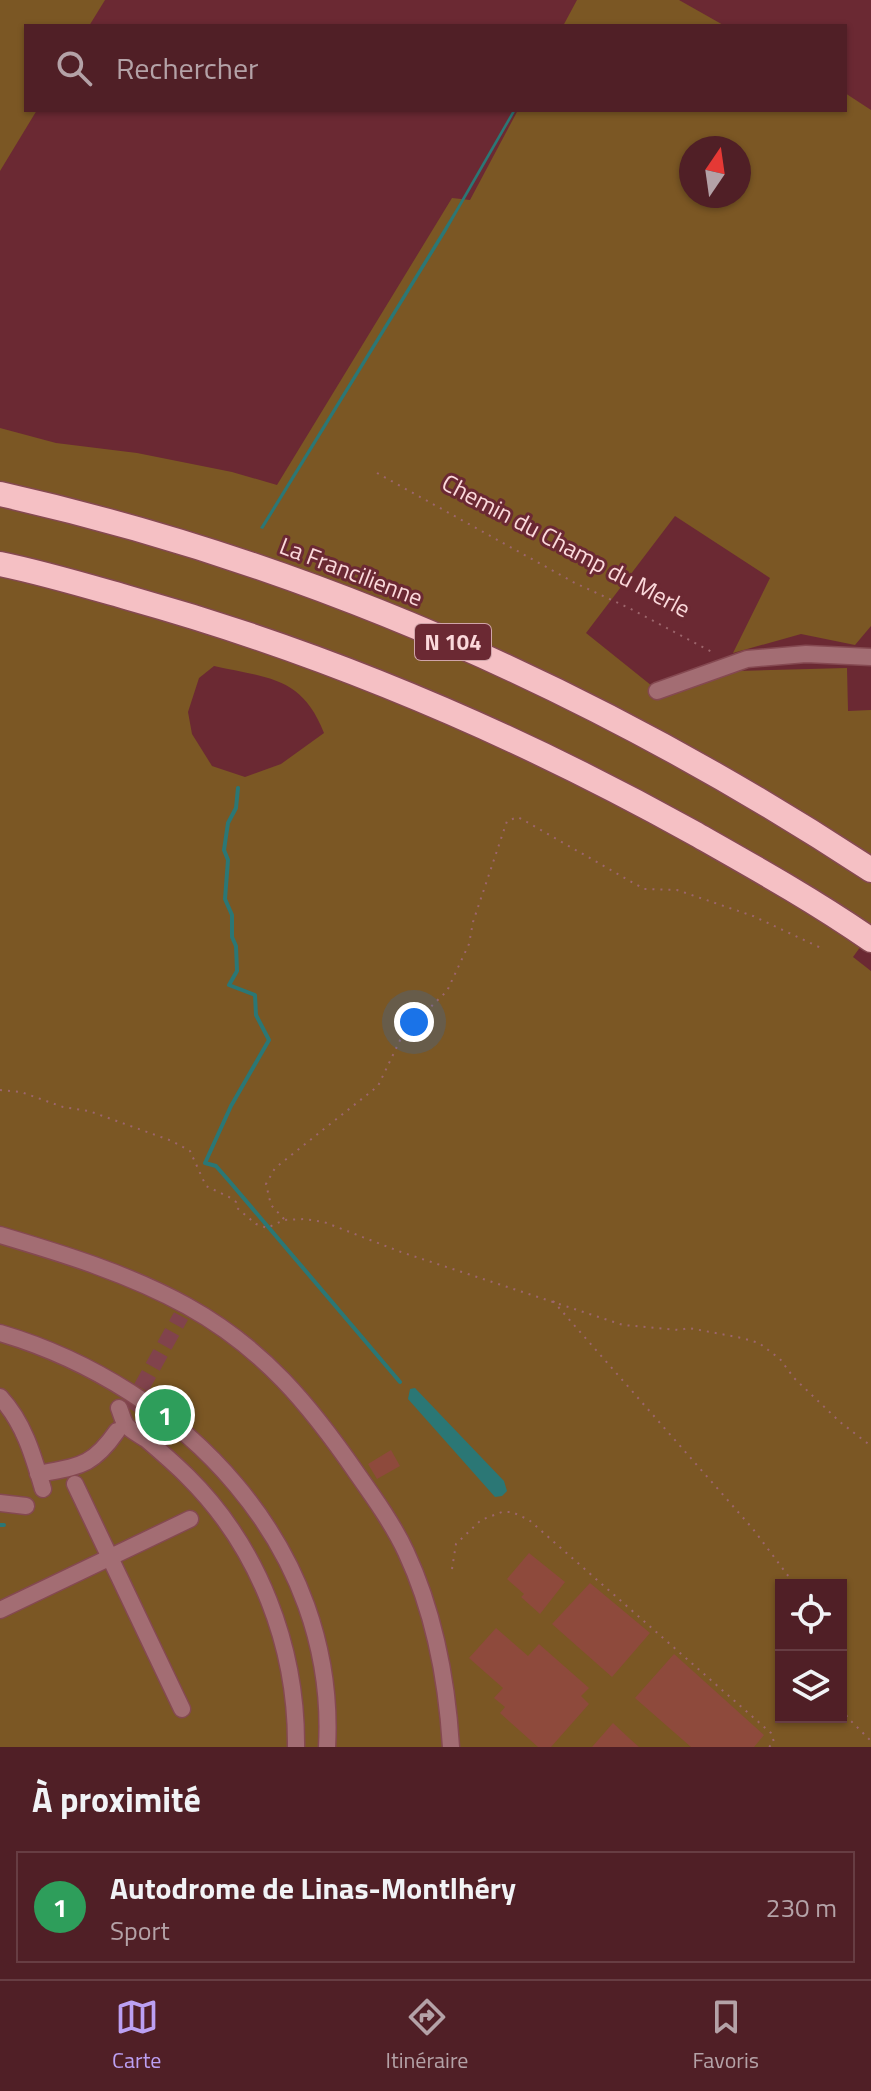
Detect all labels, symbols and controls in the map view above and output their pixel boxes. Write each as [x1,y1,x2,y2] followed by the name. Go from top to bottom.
[24,24,847,112] search box
[116,45,259,91] text: Rechercher
[52,46,96,90] icon: search
[679,136,751,208] north arrow
[436,464,697,626] street label: Chemin du Champ du Merle
[275,527,428,615] street label: La Francilienne
[415,624,491,660] road number: N 104
[394,1002,434,1042] your location
[139,1385,191,1445] pin: 1
[775,1579,847,1723] map controls
[775,1579,847,1651] button: locate
[775,1651,847,1723] button: layers
[32,1773,201,1825] text: À proximité
[110,1865,516,1911] text: Autodrome de Linas-Montlhéry
[53,1888,67,1927] text: 1
[766,1888,837,1927] text: 230 m
[110,1911,170,1950] text: Sport
[112,1995,161,2077] tab: Carte
[386,1995,468,2077] tab: Itinéraire
[693,1995,759,2077] tab: Favoris

